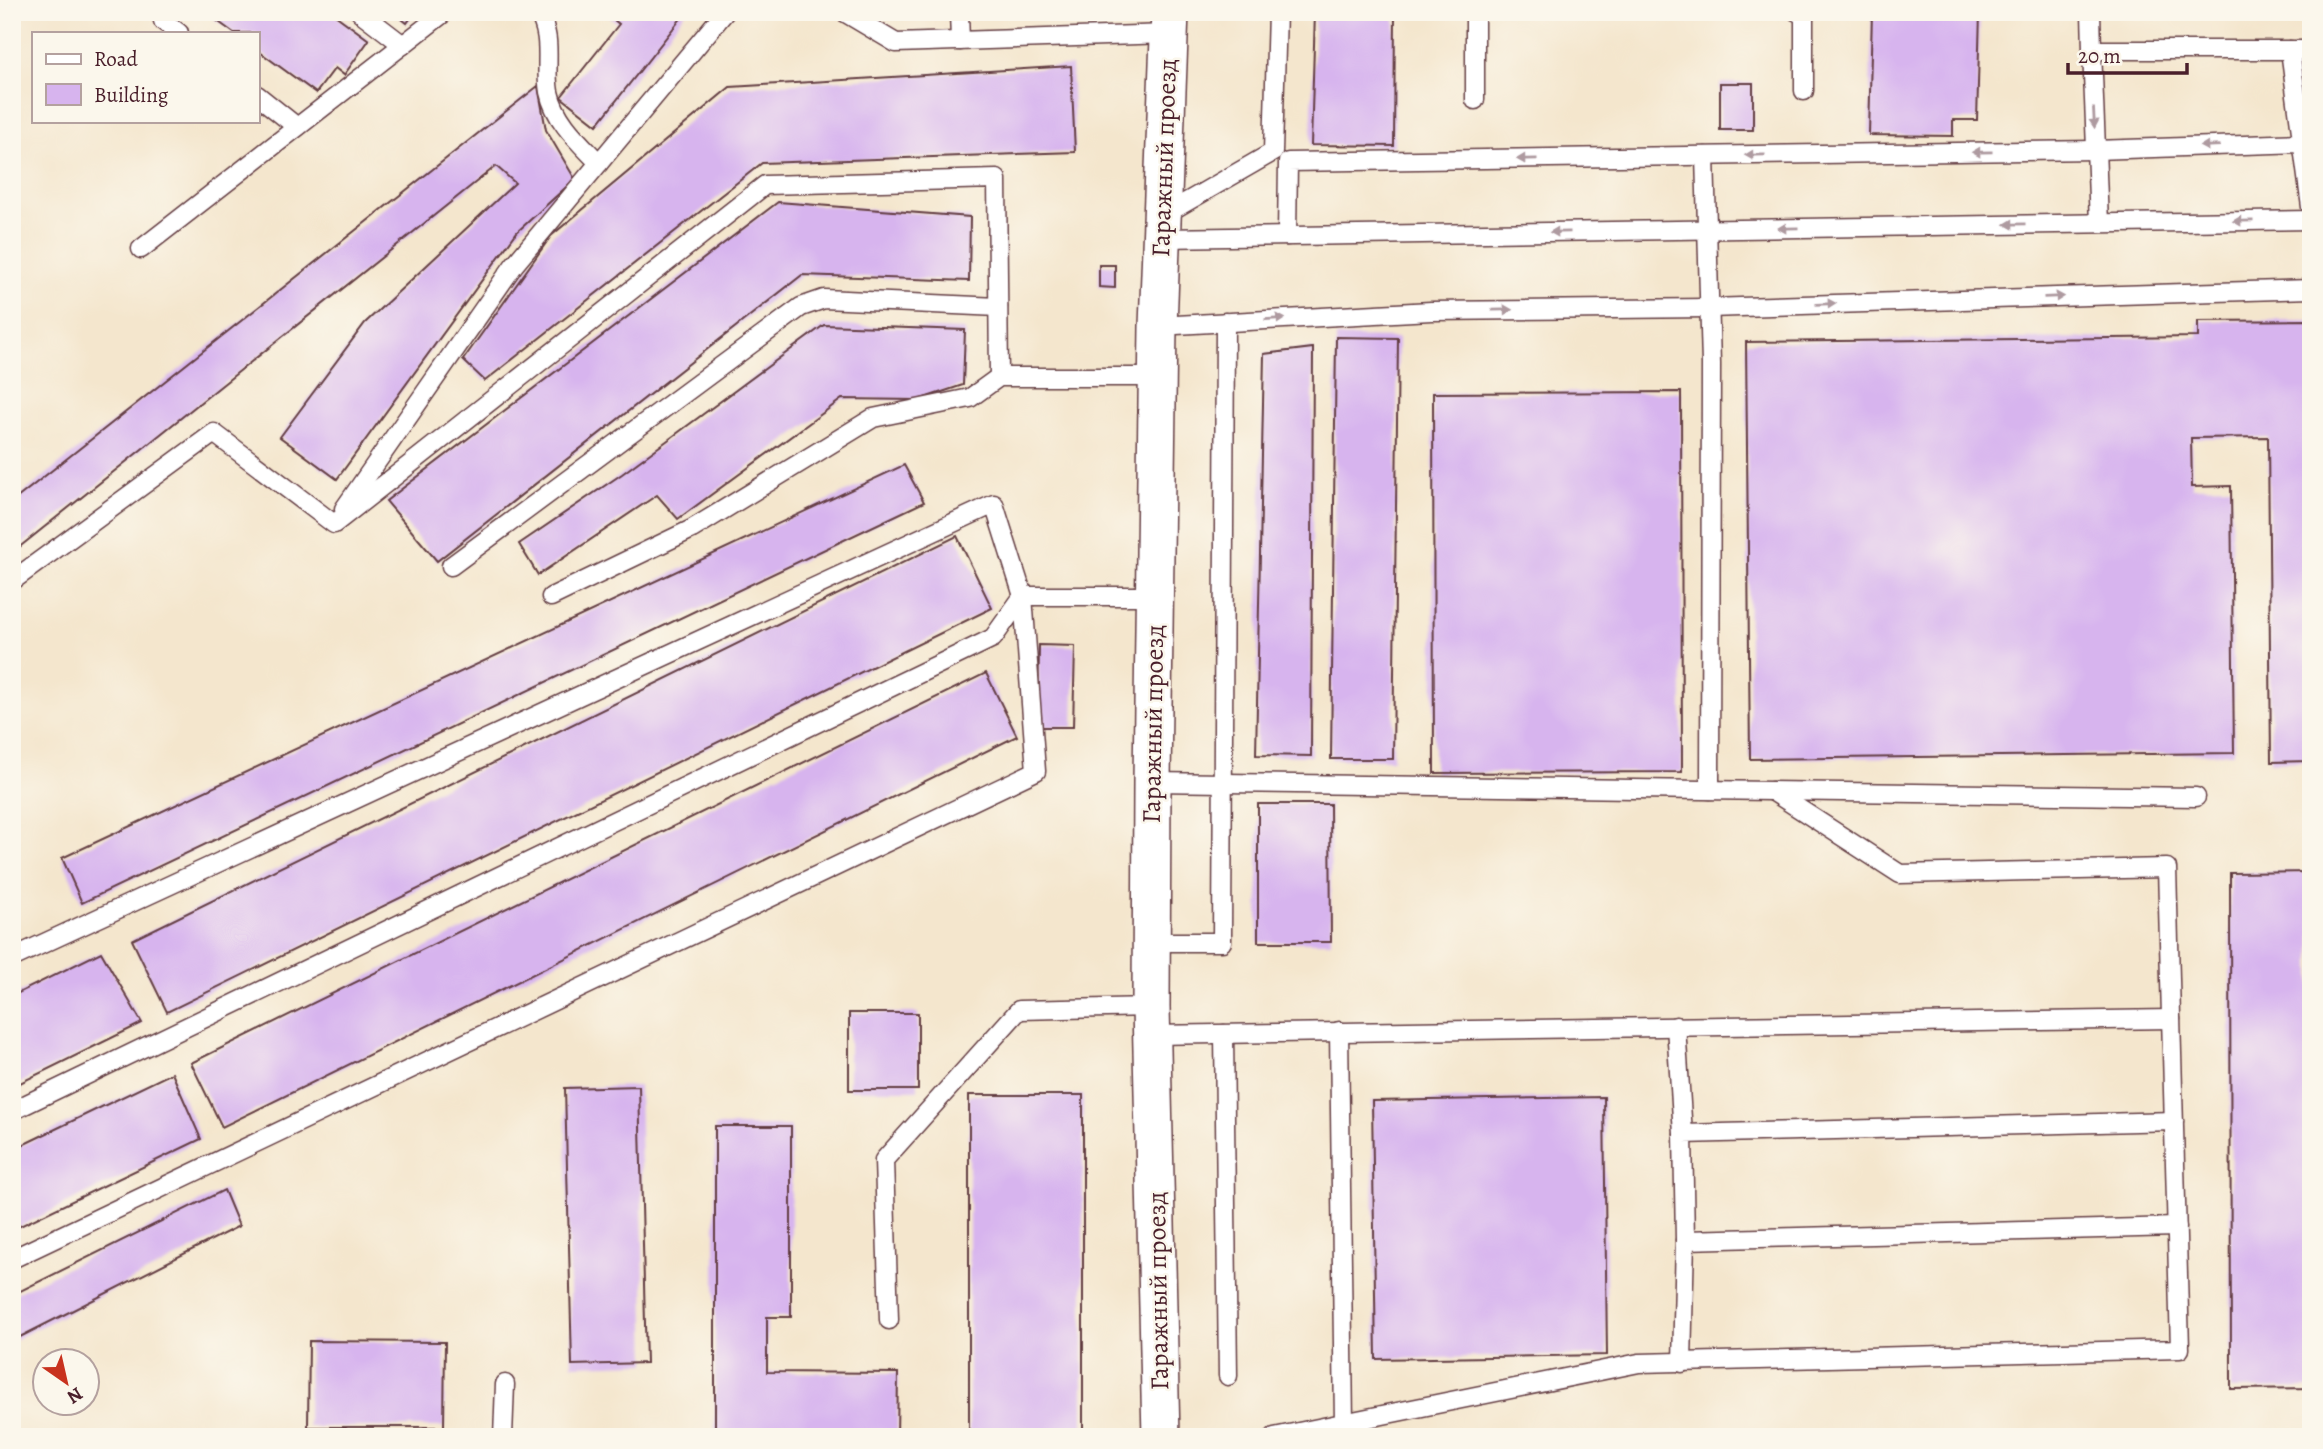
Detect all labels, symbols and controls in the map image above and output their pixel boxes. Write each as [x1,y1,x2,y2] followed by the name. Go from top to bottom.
[32,32,259,122] legend
[2068,32,2186,76] scale bar
[2078,42,2121,70] text: 20 m
[94,45,138,73] text: Road
[1143,58,1185,258] street label: Гаражный проезд
[94,81,169,109] text: Building
[2088,107,2099,129] one-way arrow
[2199,141,2221,152] one-way arrow
[1971,146,1993,158] one-way arrow
[1744,149,1766,161] one-way arrow
[1516,153,1538,164] one-way arrow
[2231,215,2253,227] one-way arrow
[2004,218,2026,230] one-way arrow
[1776,222,1798,234] one-way arrow
[1549,226,1571,238] one-way arrow
[2043,291,2065,303] one-way arrow
[1816,299,1838,310] one-way arrow
[1491,305,1513,316] one-way arrow
[1264,313,1286,324] one-way arrow
[1134,624,1172,824] street label: Гаражный проезд
[1139,1191,1177,1391] street label: Гаражный проезд
[32,1348,102,1418] north arrow
[62,1381,88,1410] text: N

